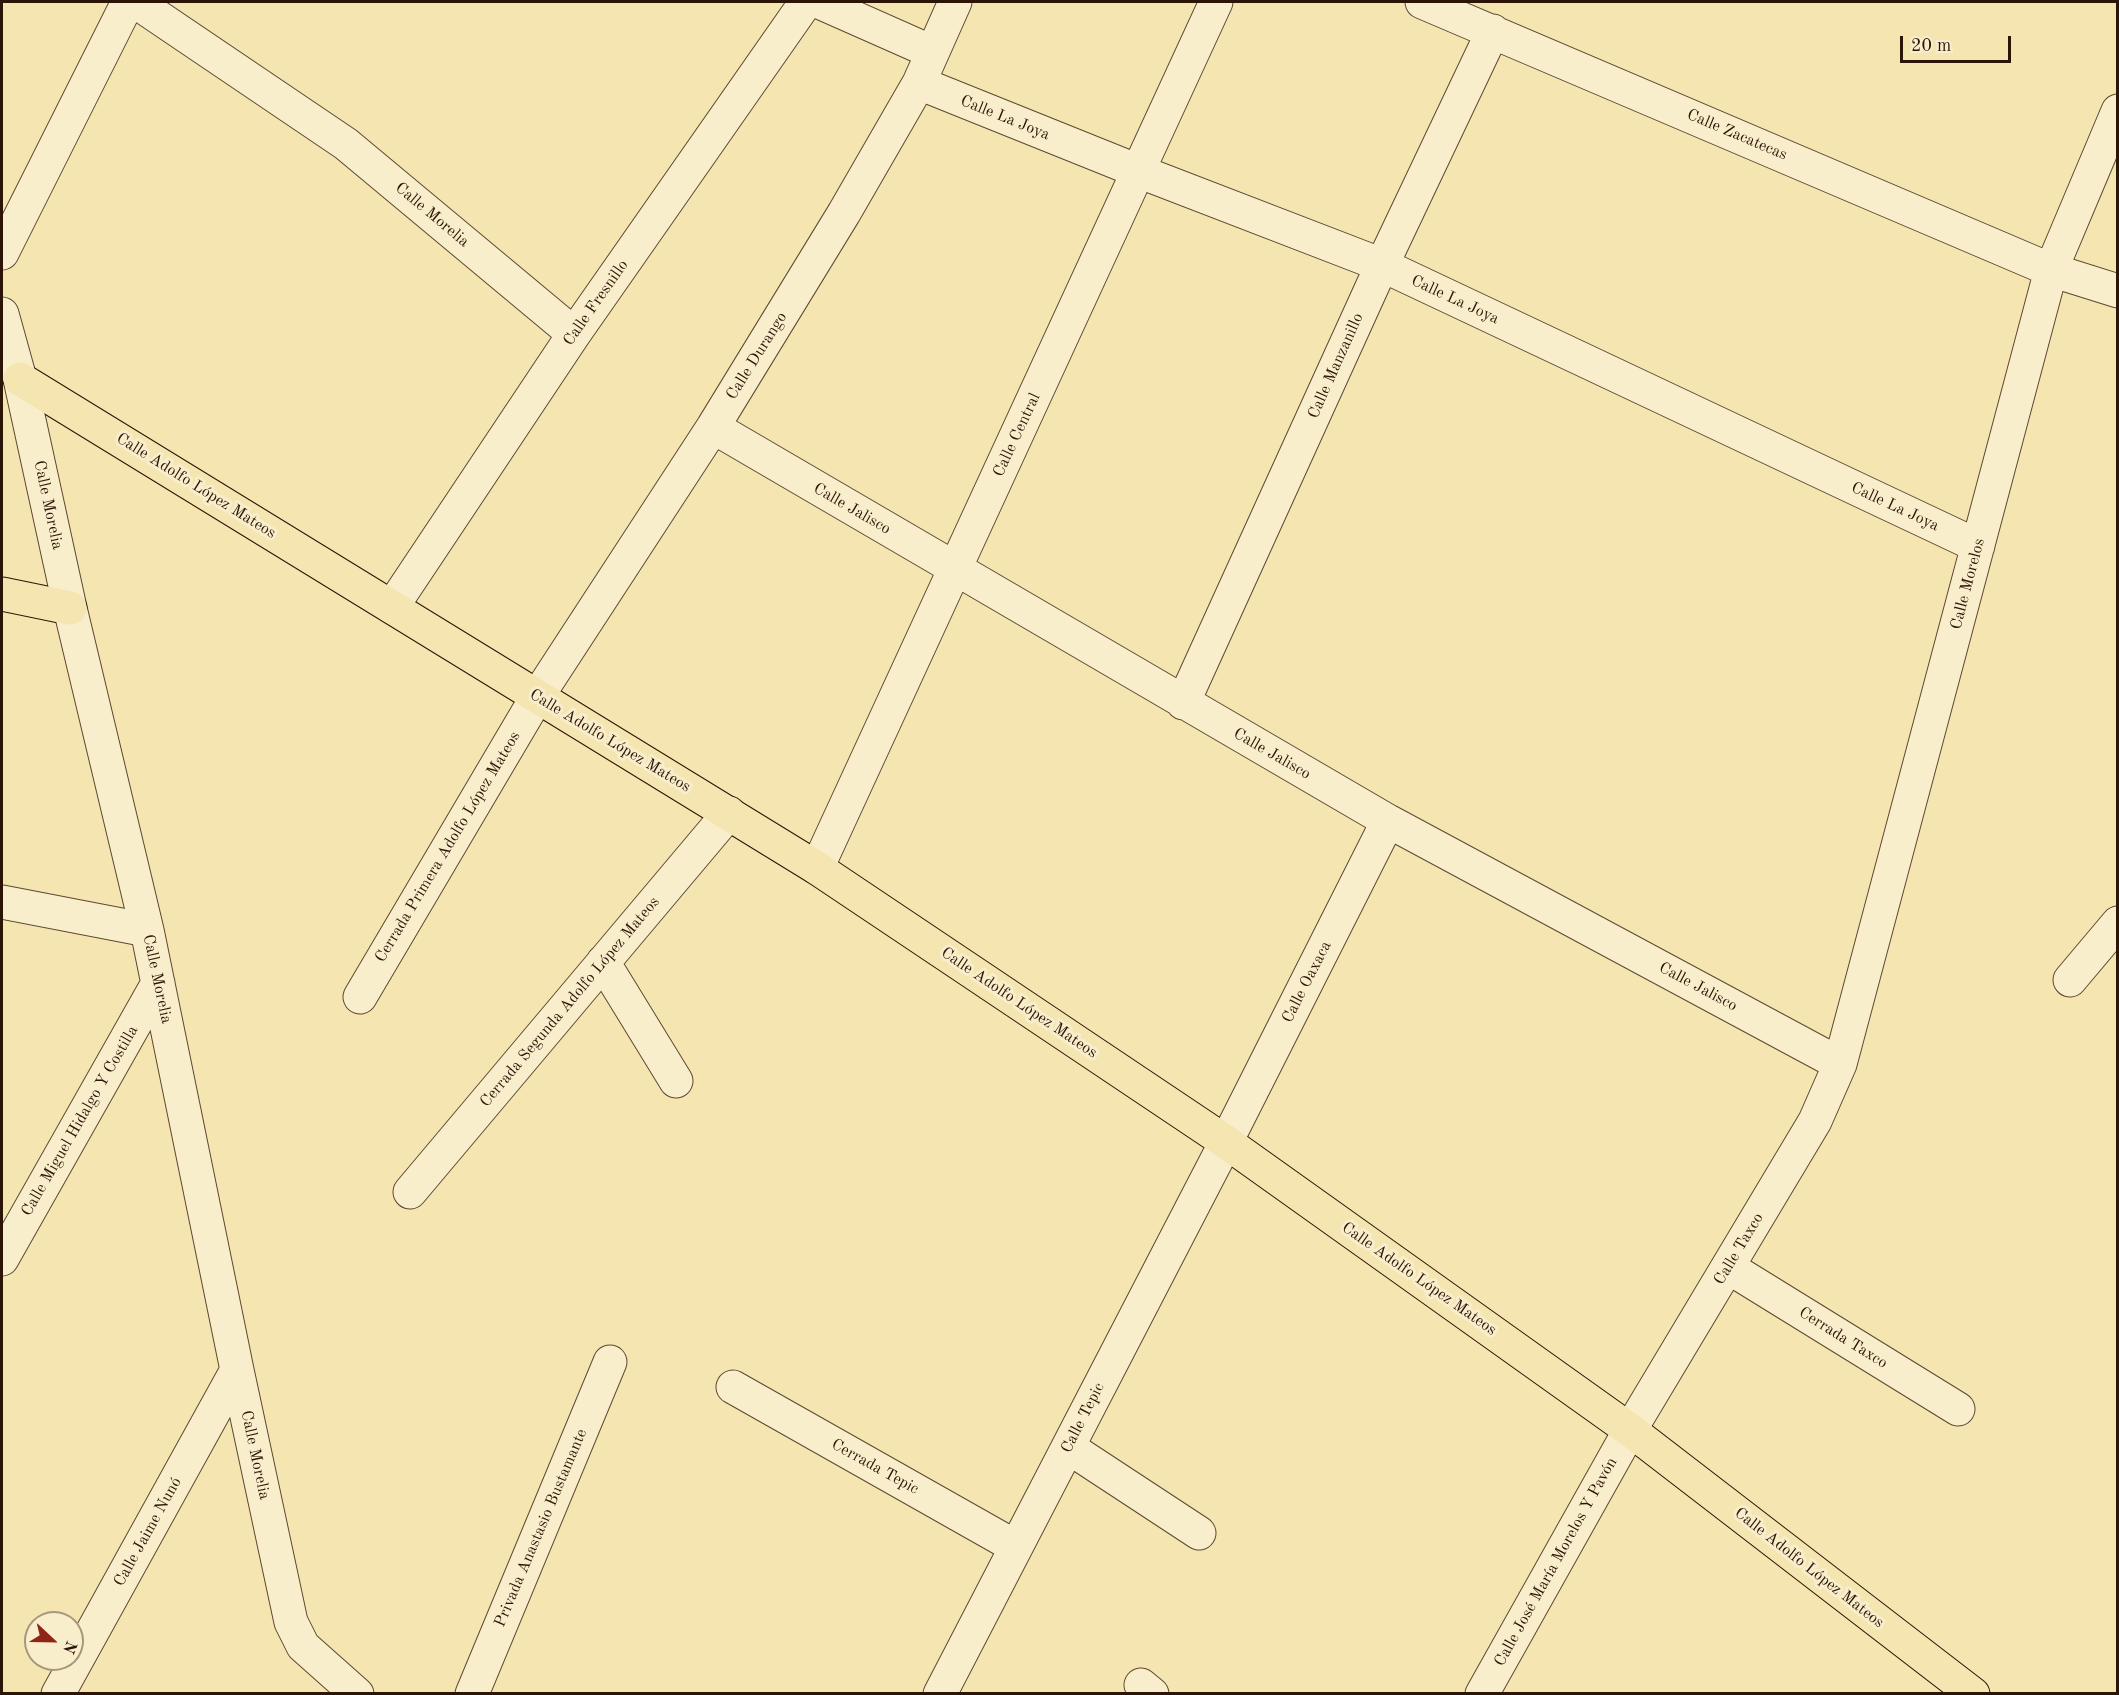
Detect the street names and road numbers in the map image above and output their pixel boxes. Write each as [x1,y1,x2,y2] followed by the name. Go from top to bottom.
[958,91,1052,145] street label: Calle La Joya
[1684,105,1790,165] street label: Calle Zacatecas
[391,178,473,252] street label: Calle Morelia
[559,256,633,350] street label: Calle Fresnillo
[1408,271,1502,329] street label: Calle La Joya
[722,309,792,403] street label: Calle Durango
[1304,310,1368,422] street label: Calle Manzanillo
[989,390,1045,480] street label: Calle Central
[113,429,279,543] street label: Calle Adolfo López Mateos
[29,459,67,551] street label: Calle Morelia
[1848,478,1942,536] street label: Calle La Joya
[810,479,894,539] street label: Calle Jalisco
[1947,536,1989,632] street label: Calle Morelos
[526,685,694,797] street label: Calle Adolfo López Mateos
[1230,724,1314,784] street label: Calle Jalisco
[371,728,525,966] street label: Cerrada Primera Adolfo López Mateos
[476,893,664,1111] street label: Cerrada Segunda Adolfo López Mateos
[138,933,176,1025] street label: Calle Morelia
[1278,938,1336,1026] street label: Calle Oaxaca
[937,943,1101,1063] street label: Calle Adolfo López Mateos
[1655,958,1741,1016] street label: Calle Jalisco
[17,1022,143,1220] street label: Calle Miguel Hidalgo Y Costilla
[1710,1210,1768,1288] street label: Calle Taxco
[1338,1218,1500,1340] street label: Calle Adolfo López Mateos
[1795,1303,1891,1373] street label: Cerrada Taxco
[1057,1380,1109,1456] street label: Calle Tepic
[236,1409,274,1501] street label: Calle Morelia
[490,1426,592,1630] street label: Privada Anastasio Bustamante
[828,1435,922,1499] street label: Cerrada Tepic
[1490,1454,1622,1670] street label: Calle José María Morelos Y Pavón
[110,1474,186,1590] street label: Calle Jaime Nunó
[1730,1504,1888,1632] street label: Calle Adolfo López Mateos

